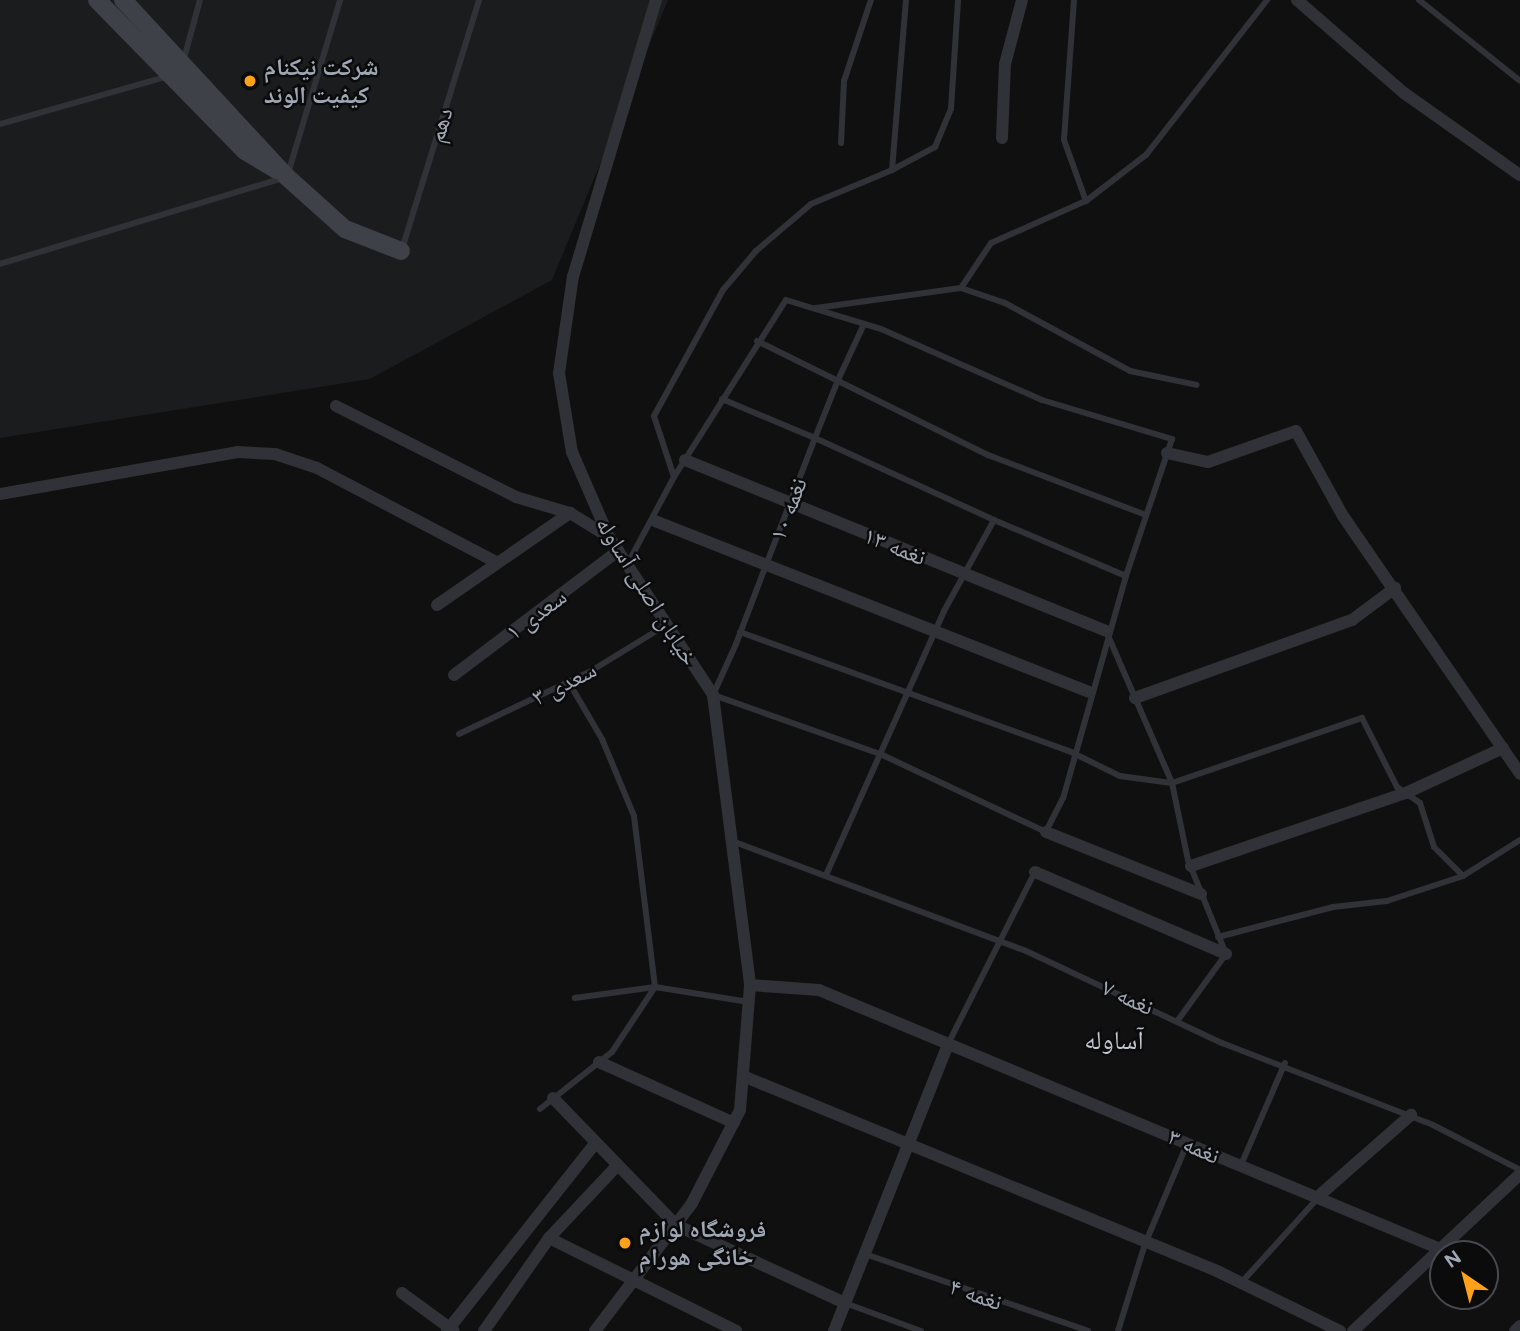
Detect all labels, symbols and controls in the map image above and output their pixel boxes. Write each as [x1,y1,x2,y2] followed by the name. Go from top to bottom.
[264,53,379,109] place label: شرکت نیکنام کیفیت الوند
[242,73,258,89] marker: شرکت نیکنام کیفیت الوند
[421,104,459,146] street label: دهم
[763,474,813,544] street label: نغمه ۱۰
[590,511,704,671] street label: خیابان اصلی آساوله
[860,521,930,571] street label: نغمه ۱۳
[500,582,572,646] street label: سعدی ۱
[527,655,601,711] street label: سعدی ۳
[1097,973,1159,1021] street label: نغمه ۷
[1084,1025,1144,1057] district label: آساوله
[1163,1122,1225,1170] street label: نغمه ۳
[639,1215,766,1271] place label: فروشگاه لوازم خانگی هورام
[617,1235,633,1251] marker: فروشگاه لوازم خانگی هورام
[1429,1240,1499,1310] north arrow
[1440,1245,1465,1273] text: N
[946,1272,1006,1316] street label: نغمه ۴

